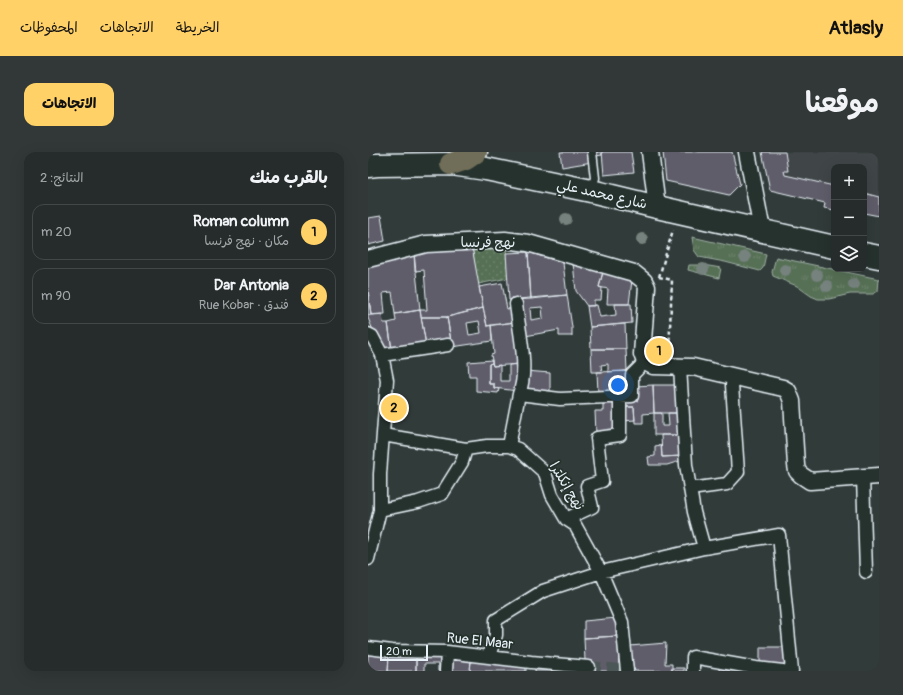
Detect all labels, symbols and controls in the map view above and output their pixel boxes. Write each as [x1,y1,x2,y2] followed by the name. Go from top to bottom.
[829,16,883,40] text: Atlasly
[20,19,78,36] text: المحفوظات
[100,19,154,36] text: الاتجاهات
[176,19,219,36] text: الخريطة
[24,83,114,126] button: الاتجاهات
[805,86,879,121] text: موقعنا
[831,164,867,272] map controls
[831,164,867,200] button: +
[250,167,328,188] text: بالقرب منك
[40,170,84,186] text: النتائج: 2
[554,175,649,217] street label: شارع محمد علي
[831,200,867,236] button: −
[193,212,289,231] text: Roman column
[41,224,72,240] text: 20 m
[311,224,317,240] text: 1
[204,233,289,249] text: مكان · نهج فرنسا
[461,234,515,252] street label: نهج فرنسا
[831,236,867,272] button: layers
[214,276,289,295] text: Dar Antonia
[41,288,71,304] text: 90 m
[310,288,318,304] text: 2
[199,297,289,313] text: فندق · Rue Kobar
[646,336,672,366] pin: 1
[608,375,628,395] your location
[381,393,407,423] pin: 2
[545,459,588,514] street label: نهج إنكلترا
[446,629,514,653] street label: Rue El Maar
[380,643,428,662] scale bar
[386,645,412,658] text: 20 m

